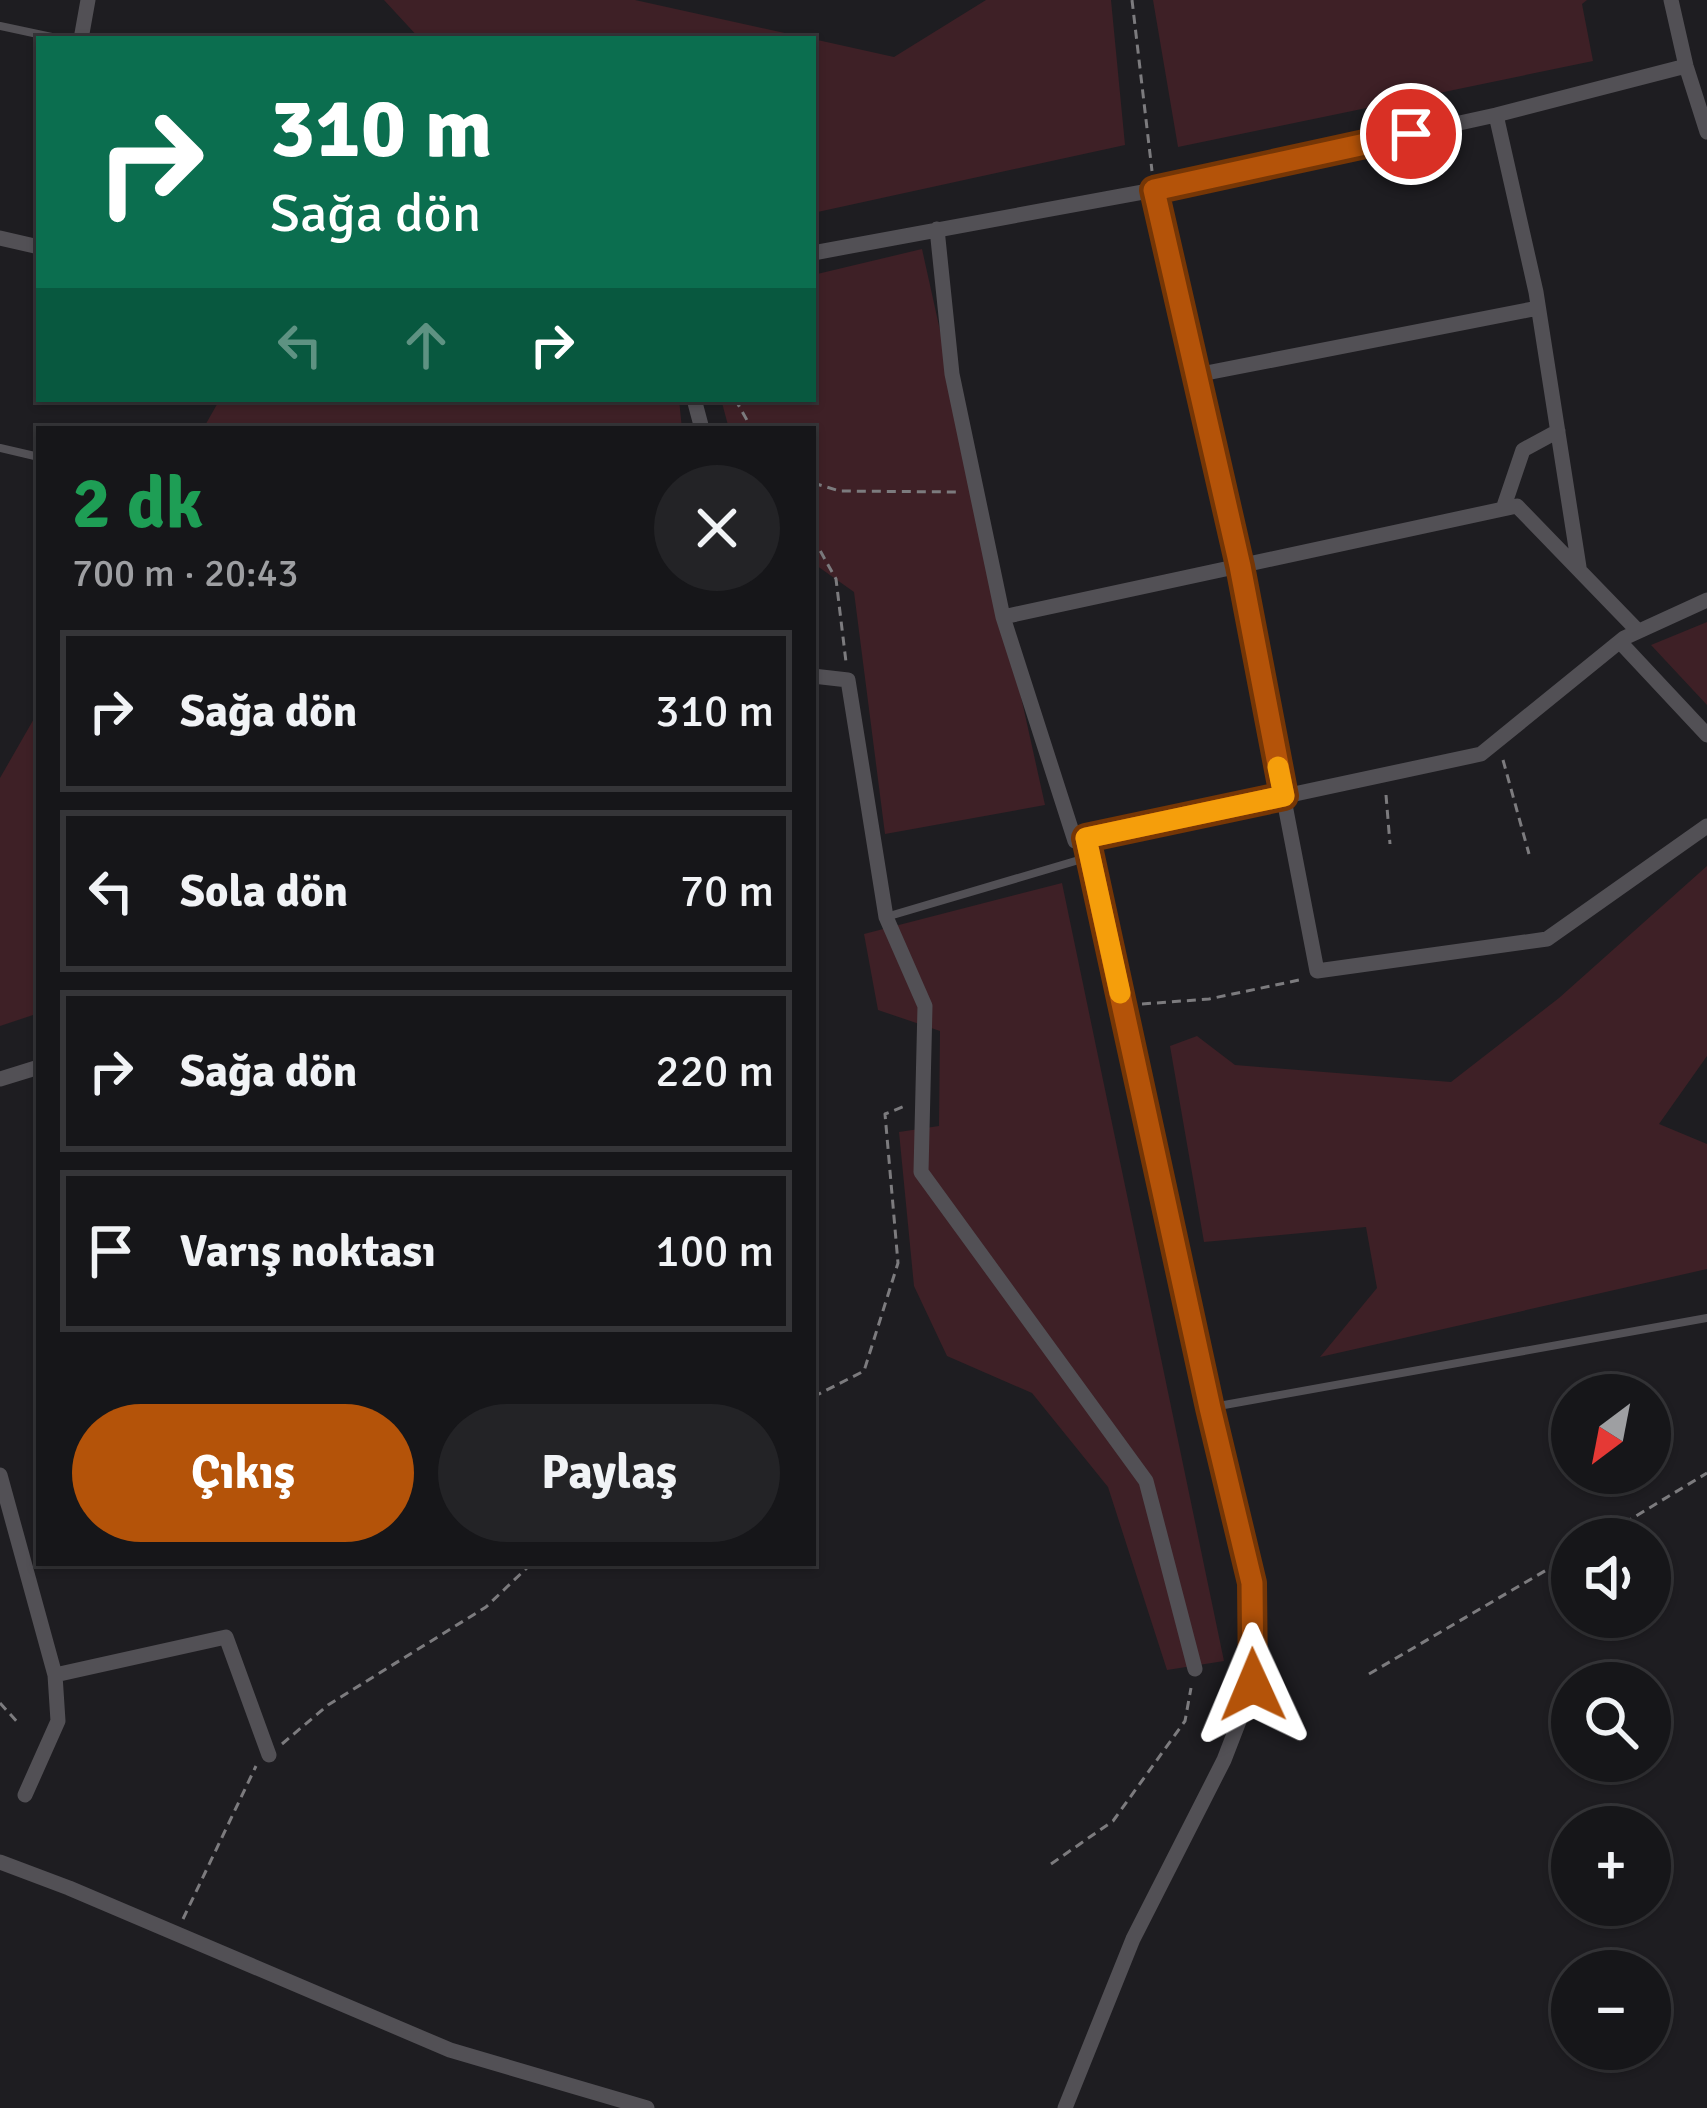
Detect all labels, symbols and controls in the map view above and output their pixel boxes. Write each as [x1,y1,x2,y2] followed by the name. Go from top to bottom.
[270,77,492,181] text: 310 m
[1360,83,1462,185] pin
[72,84,228,240] icon: right
[1378,101,1444,167] icon: arrive
[270,180,481,247] text: Sağa dön
[267,312,333,378] icon: left
[393,312,459,378] icon: ahead
[519,312,585,378] icon: right
[72,459,203,548] text: 2 dk
[654,465,780,591] button: close
[72,549,299,597] text: 700 m · 20:43
[78,678,144,744] icon: right
[180,684,357,739] text: Sağa dön
[655,684,774,739] text: 310 m
[78,858,144,924] icon: left
[180,864,348,919] text: Sola dön
[680,864,774,919] text: 70 m
[78,1038,144,1104] icon: right
[180,1044,357,1099] text: Sağa dön
[655,1044,774,1099] text: 220 m
[78,1218,144,1284] icon: arrive
[180,1224,436,1279] text: Varış noktası
[655,1224,774,1279] text: 100 m
[1551,1374,1671,1494] north arrow
[1551,1374,1671,2070] map controls
[72,1404,414,1542] button: Çıkış
[438,1404,780,1542] button: Paylaş
[1551,1518,1671,1638] button: sound
[1190,1622,1316,1748] position arrow
[1551,1662,1671,1782] button: search
[1551,1806,1671,1926] button: +
[1551,1950,1671,2070] button: −

